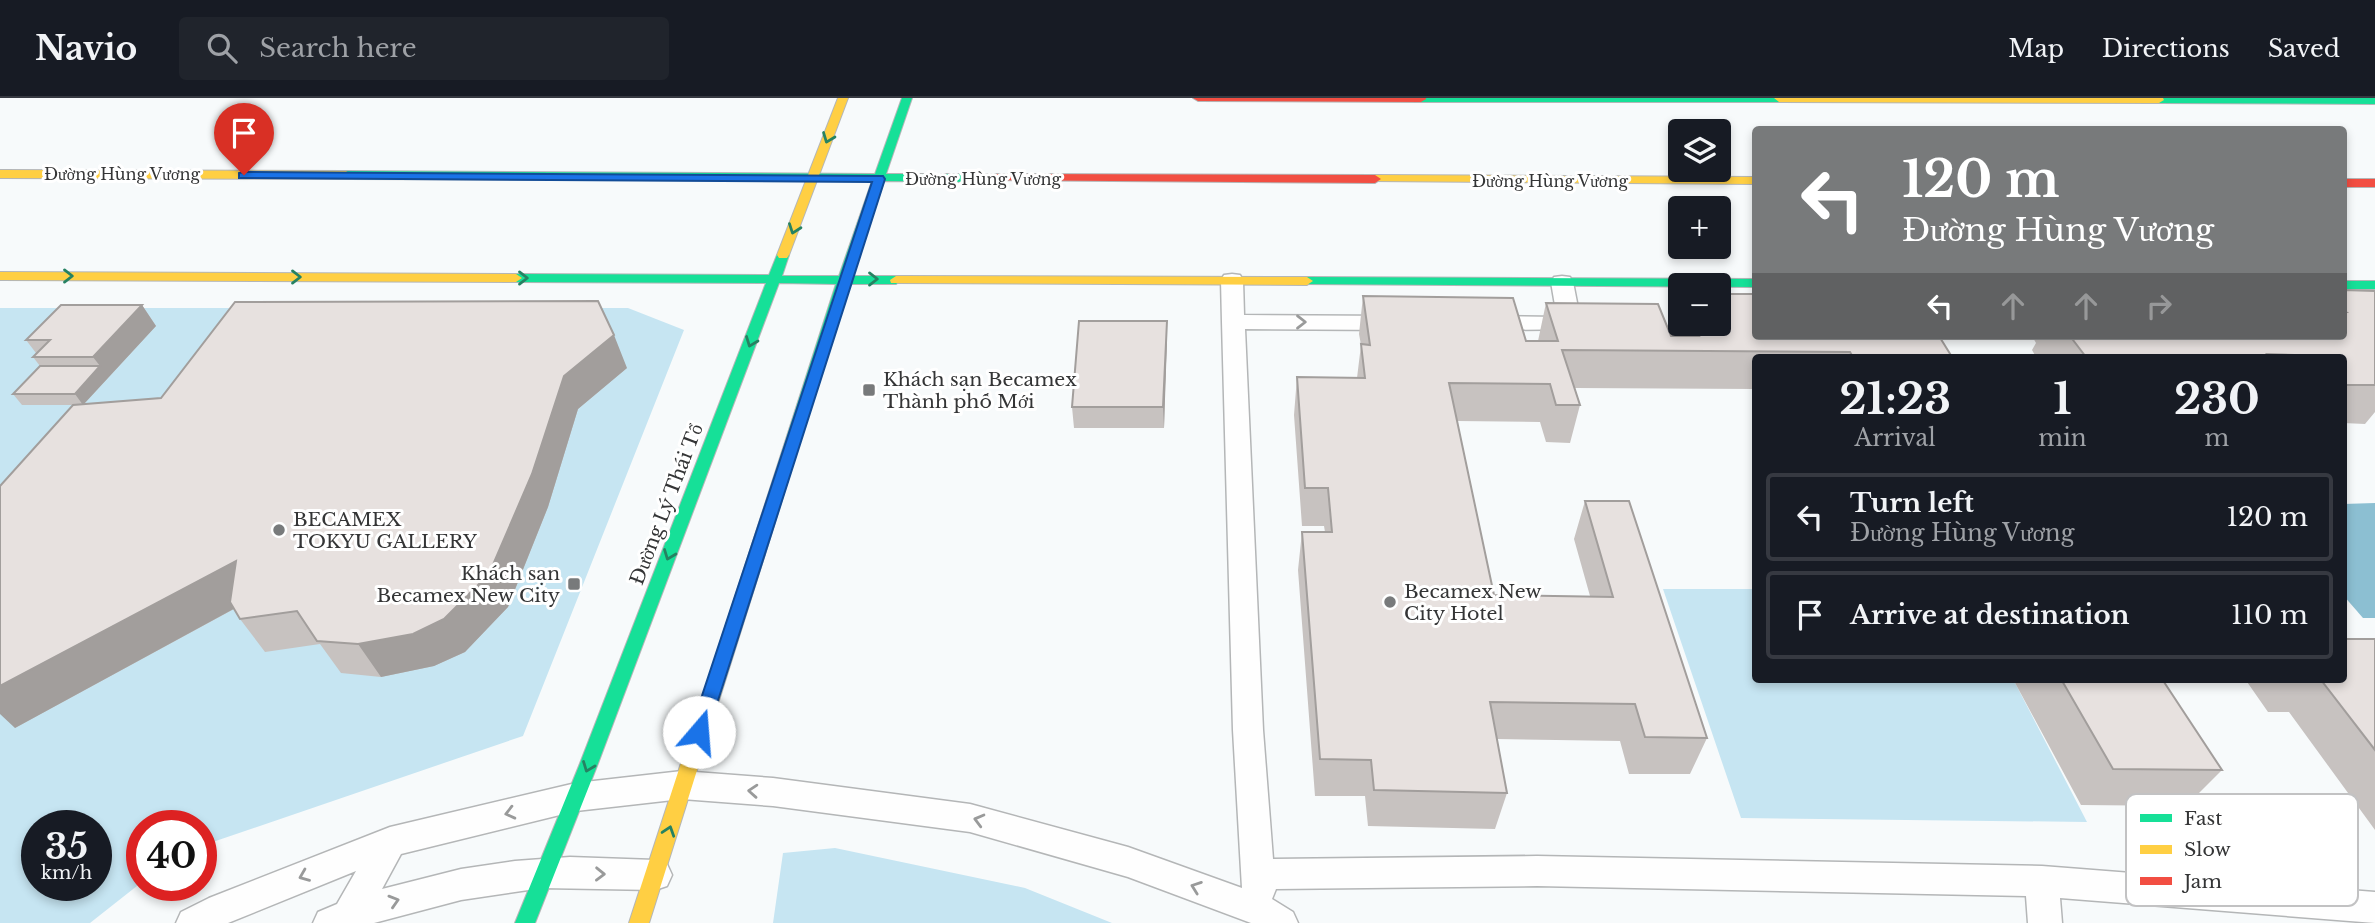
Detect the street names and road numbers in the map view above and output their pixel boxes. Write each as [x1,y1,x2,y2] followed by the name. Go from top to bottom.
[44,164,200,184] street label: Đường Hùng Vương
[905,169,1061,189] street label: Đường Hùng Vương
[1472,171,1628,191] street label: Đường Hùng Vương
[625,420,708,588] street label: Đường Lý Thái Tổ

